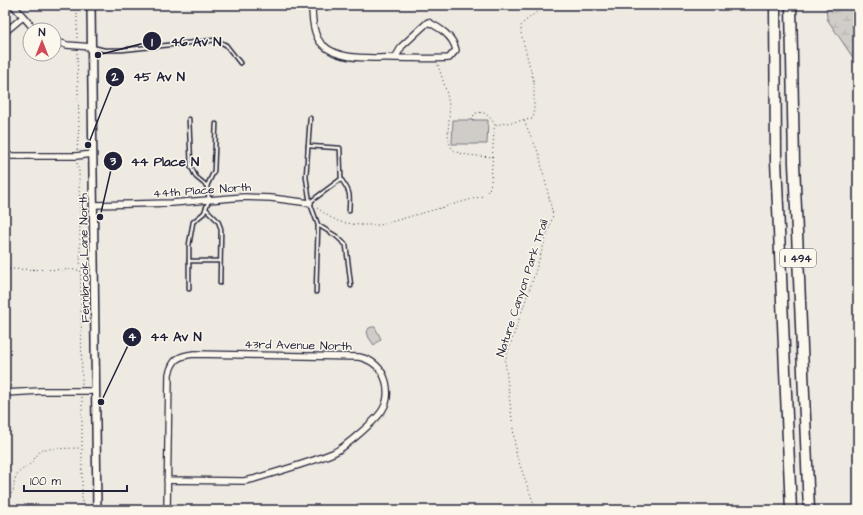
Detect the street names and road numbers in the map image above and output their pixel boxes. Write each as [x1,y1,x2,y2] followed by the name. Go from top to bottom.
[152,179,252,202] street label: 44th Place North
[75,193,94,323] street label: Fernbrook Lane North
[492,217,554,359] street label: Nature Canyon Park Trail
[780,249,816,267] road number: I 494
[244,336,352,355] street label: 43rd Avenue North

